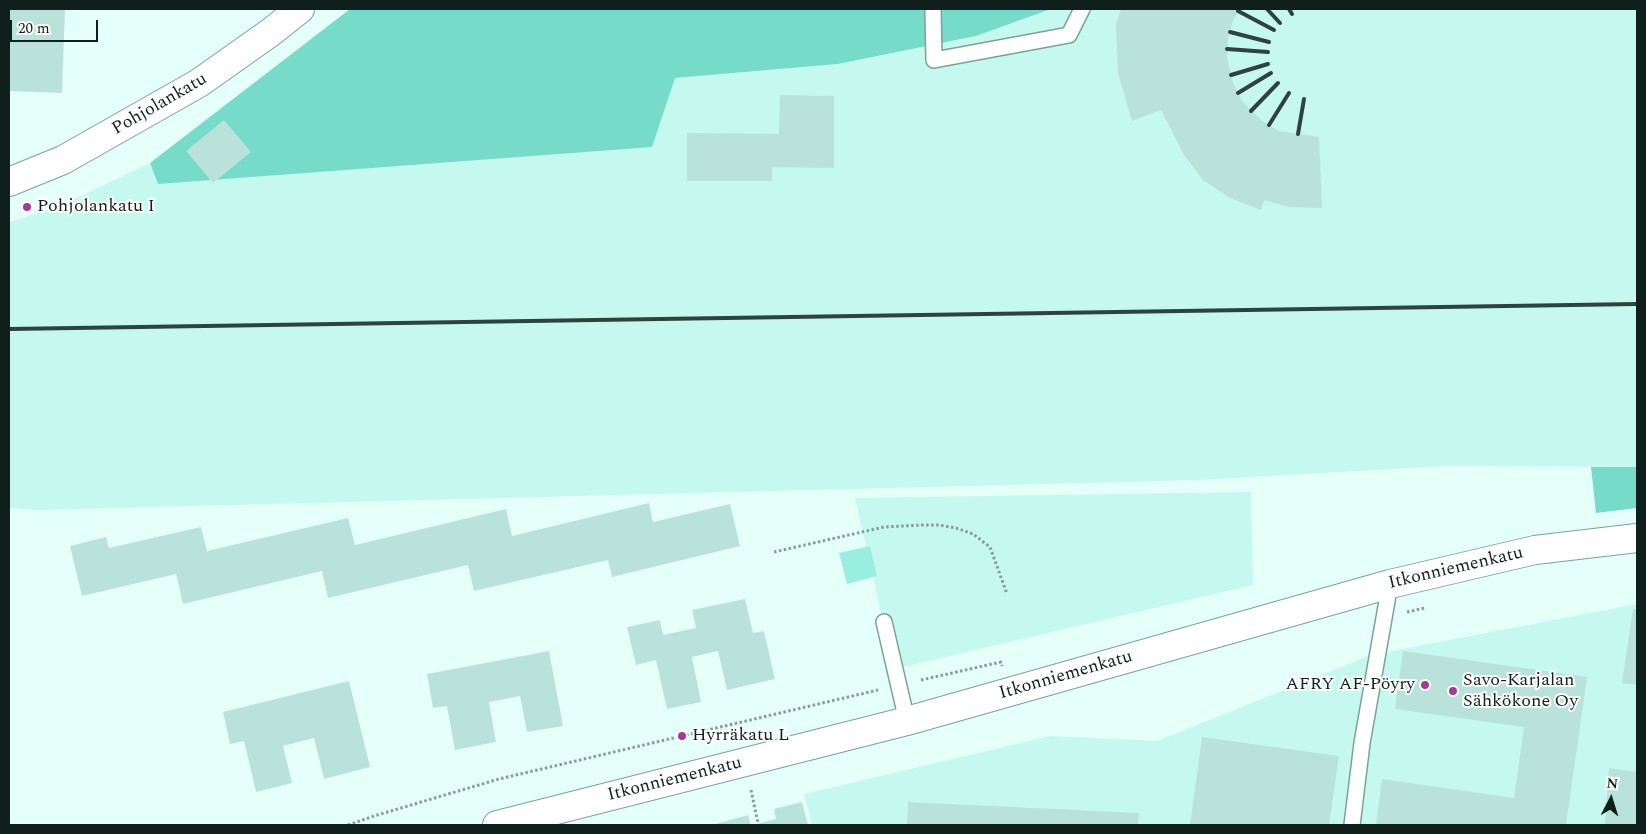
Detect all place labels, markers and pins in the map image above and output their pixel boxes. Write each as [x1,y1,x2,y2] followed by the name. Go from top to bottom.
[37,196,155,218] place label: Pohjolankatu I
[21,201,33,213] marker: Pohjolankatu I
[1463,670,1578,712] place label: Savo-Karjalan Sähkökone Oy
[1285,674,1415,696] place label: AFRY AF-Pöyry
[1419,679,1431,691] marker: AFRY AF-Pöyry
[1447,685,1459,697] marker: Savo-Karjalan Sähkökone Oy
[692,725,789,747] place label: Hyrräkatu L
[676,730,688,742] marker: Hyrräkatu L

